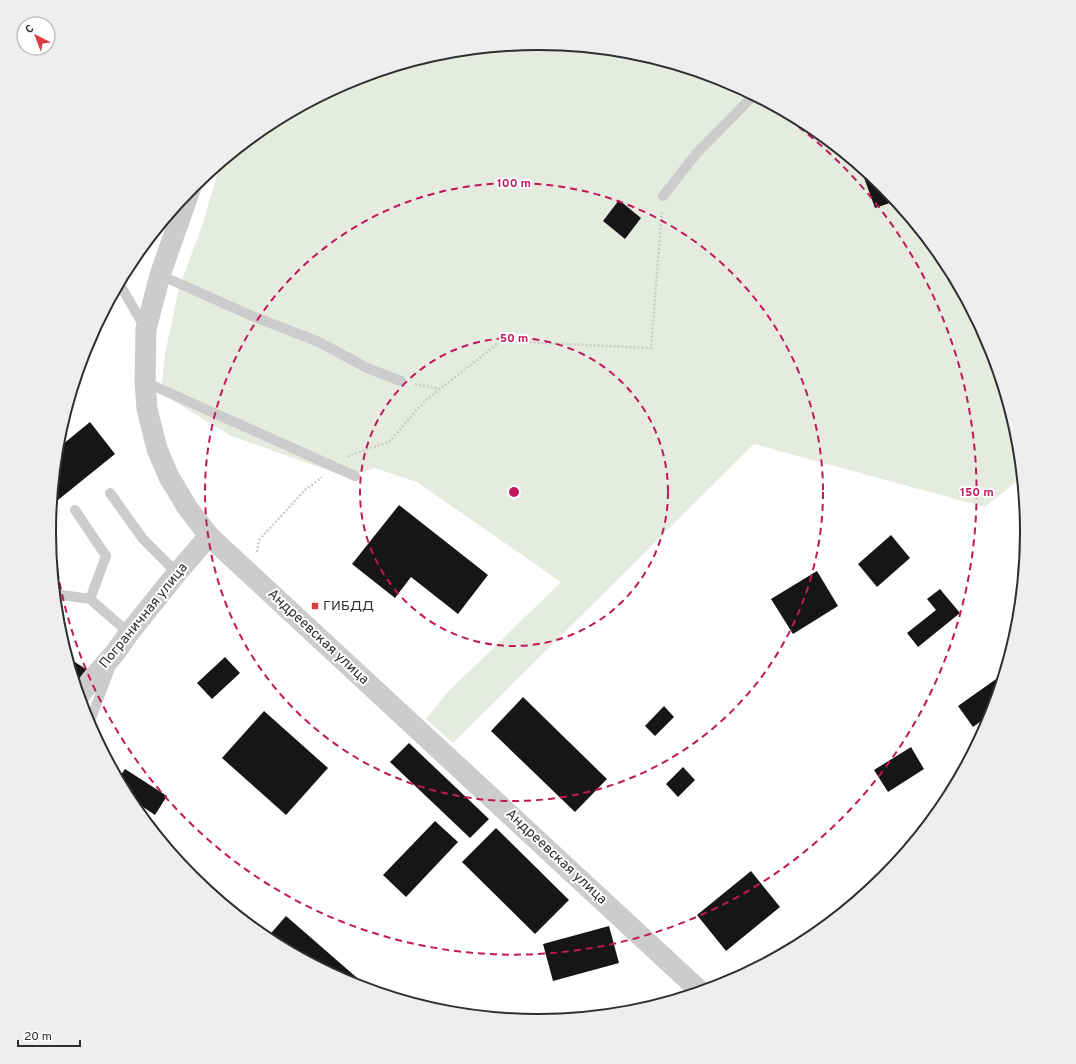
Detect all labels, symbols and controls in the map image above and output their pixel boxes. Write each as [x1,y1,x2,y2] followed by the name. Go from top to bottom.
[16,16,56,56] north arrow
[23,22,37,37] text: С
[497,176,531,192] text: 100 m
[500,331,528,347] text: 50 m
[507,485,521,499] centre of rings
[960,485,994,501] text: 150 m
[96,560,192,672] street label: Пограничная улица
[264,586,372,688] street label: Андреевская улица
[323,598,374,615] place label: ГИБДД
[310,601,320,611] marker: ГИБДД
[502,806,610,908] street label: Андреевская улица
[18,1022,80,1048] scale bar
[24,1029,52,1045] text: 20 m

